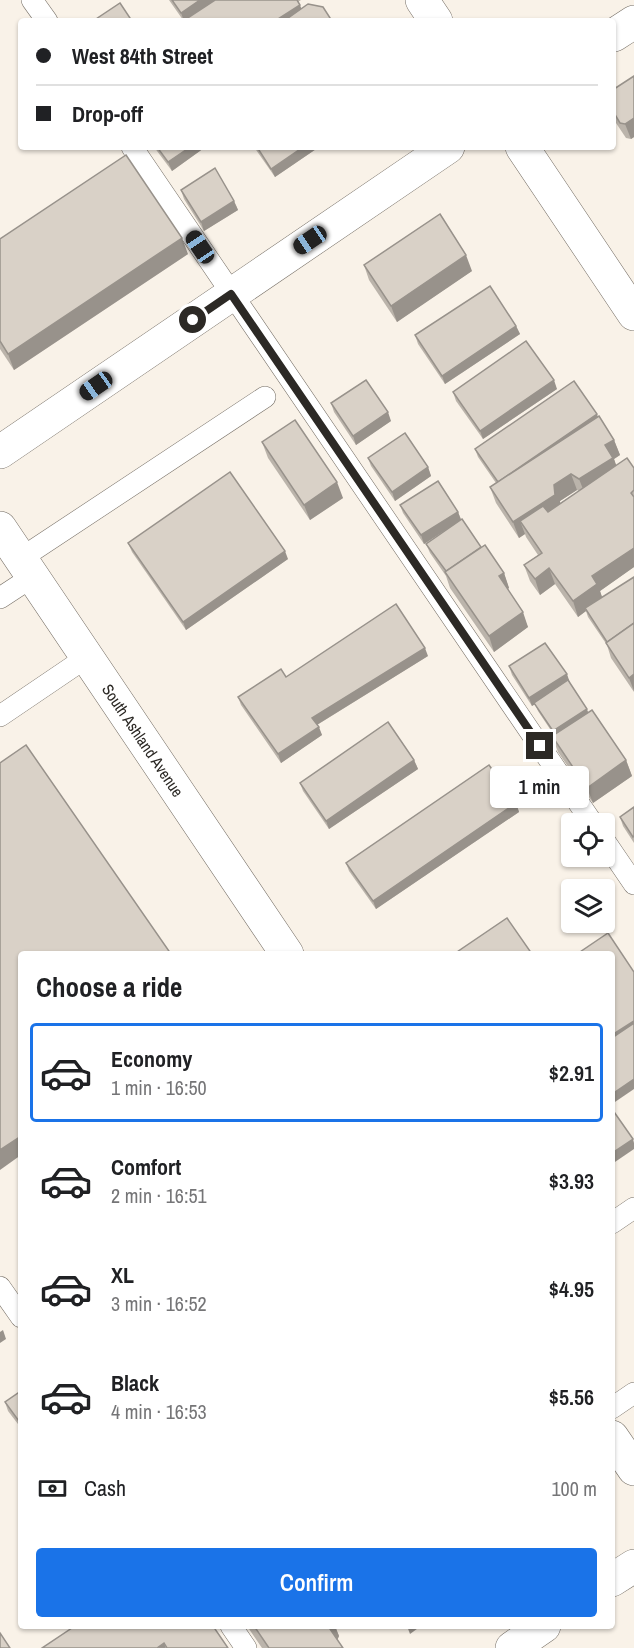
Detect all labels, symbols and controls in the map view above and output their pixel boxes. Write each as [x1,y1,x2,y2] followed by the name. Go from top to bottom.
[72,41,213,71] text: West 84th Street
[72,99,143,129] text: Drop-off
[290,222,330,258] car
[182,227,218,267] car
[179,306,206,333] route start
[76,368,116,404] car
[97,679,189,801] street label: South Ashland Avenue
[526,732,553,759] route end
[490,767,590,809] callout: 1 min
[518,773,561,800] text: 1 min
[561,813,615,933] map controls
[561,813,615,867] button: locate
[561,879,615,933] button: layers
[36,969,182,1005] text: Choose a ride
[111,1044,192,1074] text: Economy
[39,1046,93,1100] icon: car
[549,1058,594,1088] text: $2.91
[111,1074,207,1101] text: 1 min · 16:50
[111,1152,181,1182] text: Comfort
[39,1154,93,1208] icon: car
[549,1166,594,1196] text: $3.93
[111,1182,207,1209] text: 2 min · 16:51
[111,1260,134,1290] text: XL
[39,1262,93,1316] icon: car
[549,1274,594,1304] text: $4.95
[111,1290,207,1317] text: 3 min · 16:52
[111,1368,159,1398] text: Black
[39,1370,93,1424] icon: car
[549,1382,594,1412] text: $5.56
[111,1398,207,1425] text: 4 min · 16:53
[36,1472,69,1505] icon: cash
[84,1473,126,1503] text: Cash
[551,1475,597,1502] text: 100 m
[36,1548,597,1617] button: Confirm

